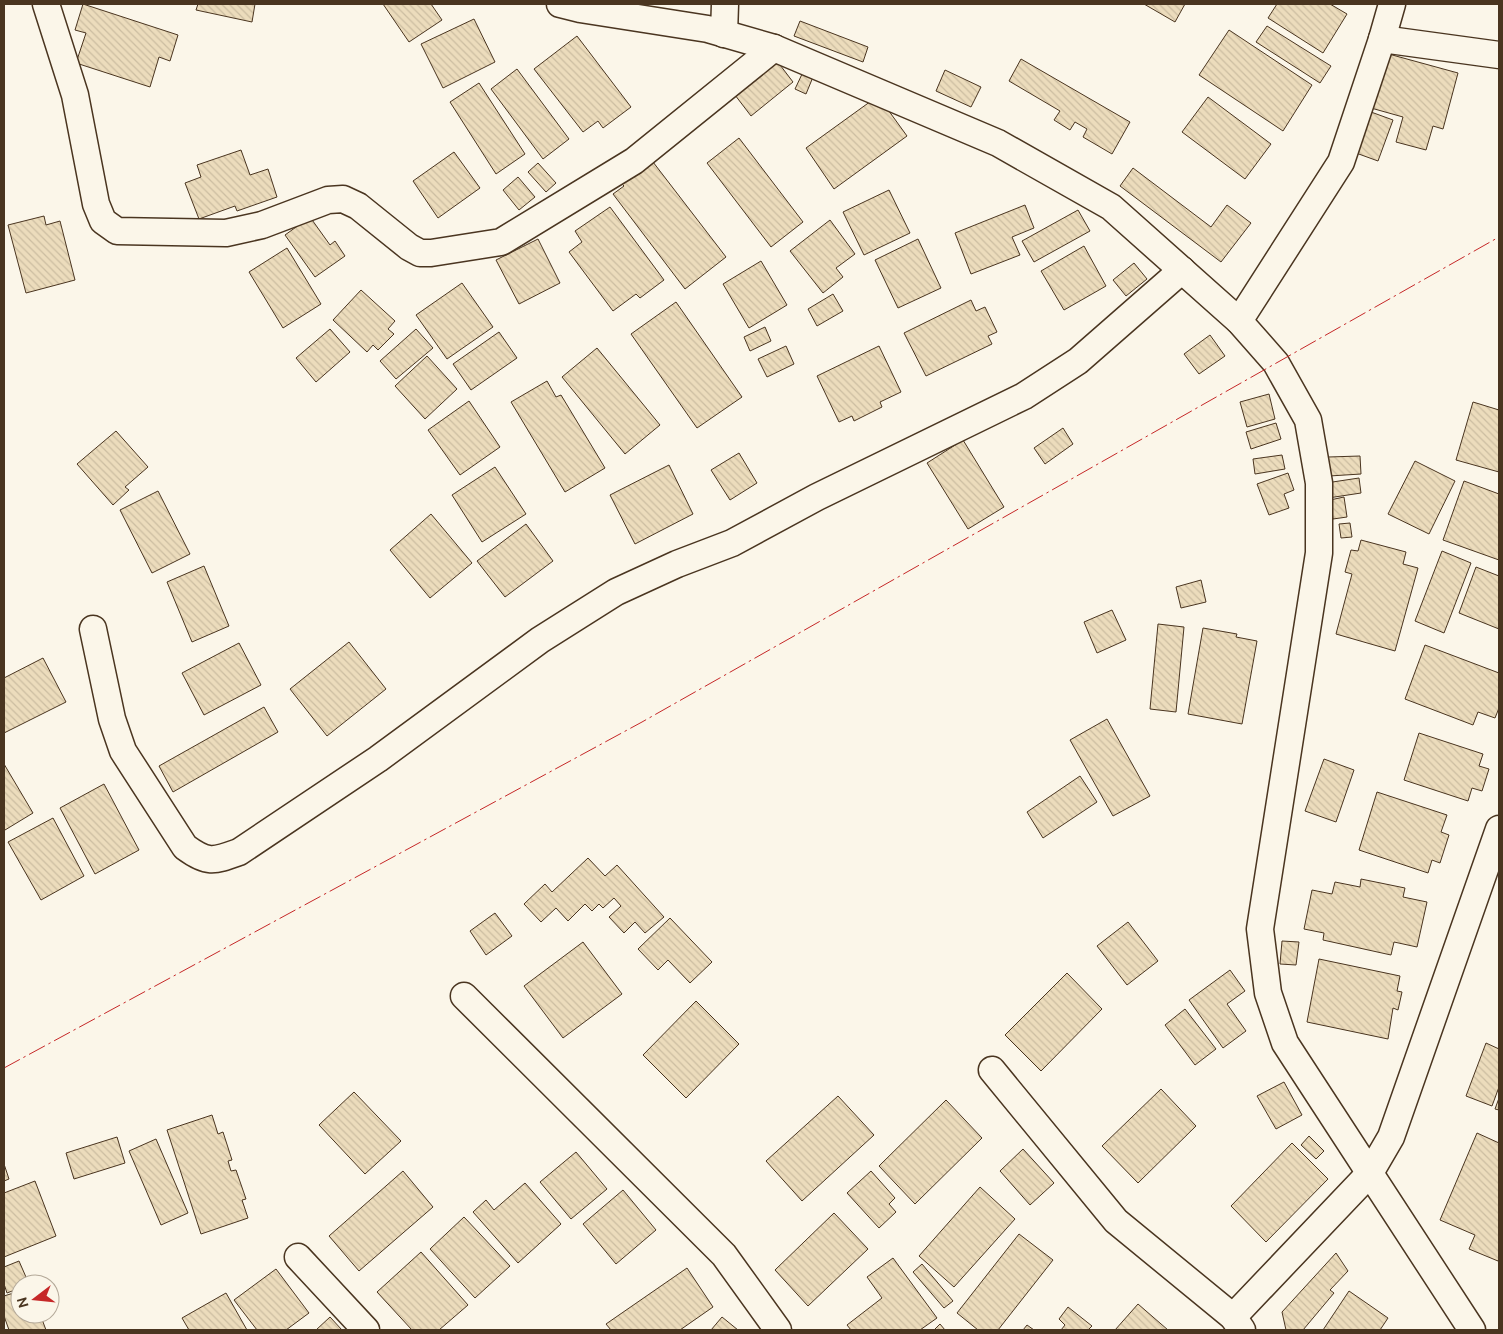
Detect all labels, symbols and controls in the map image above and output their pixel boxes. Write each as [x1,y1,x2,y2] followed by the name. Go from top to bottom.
[10,1274,60,1324] north arrow
[13,1295,32,1310] text: N

